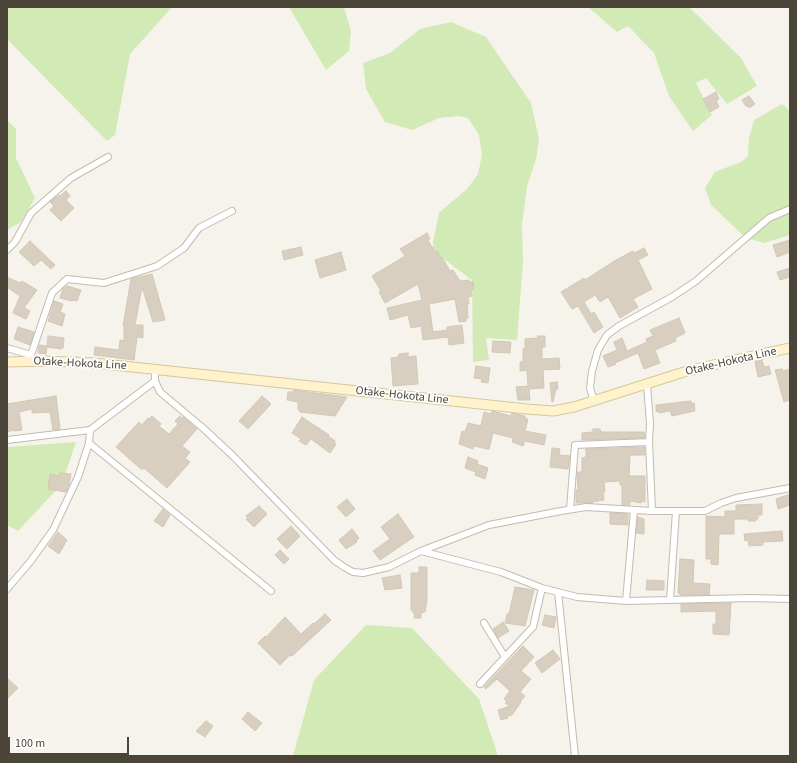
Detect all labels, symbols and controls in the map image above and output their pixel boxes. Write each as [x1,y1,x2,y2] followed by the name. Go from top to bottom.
[684,344,778,380] street label: Otake-Hokota Line
[33,354,127,374] street label: Otake-Hokota Line
[355,384,449,408] street label: Otake-Hokota Line
[10,729,131,755] scale bar
[15,735,45,752] text: 100 m

